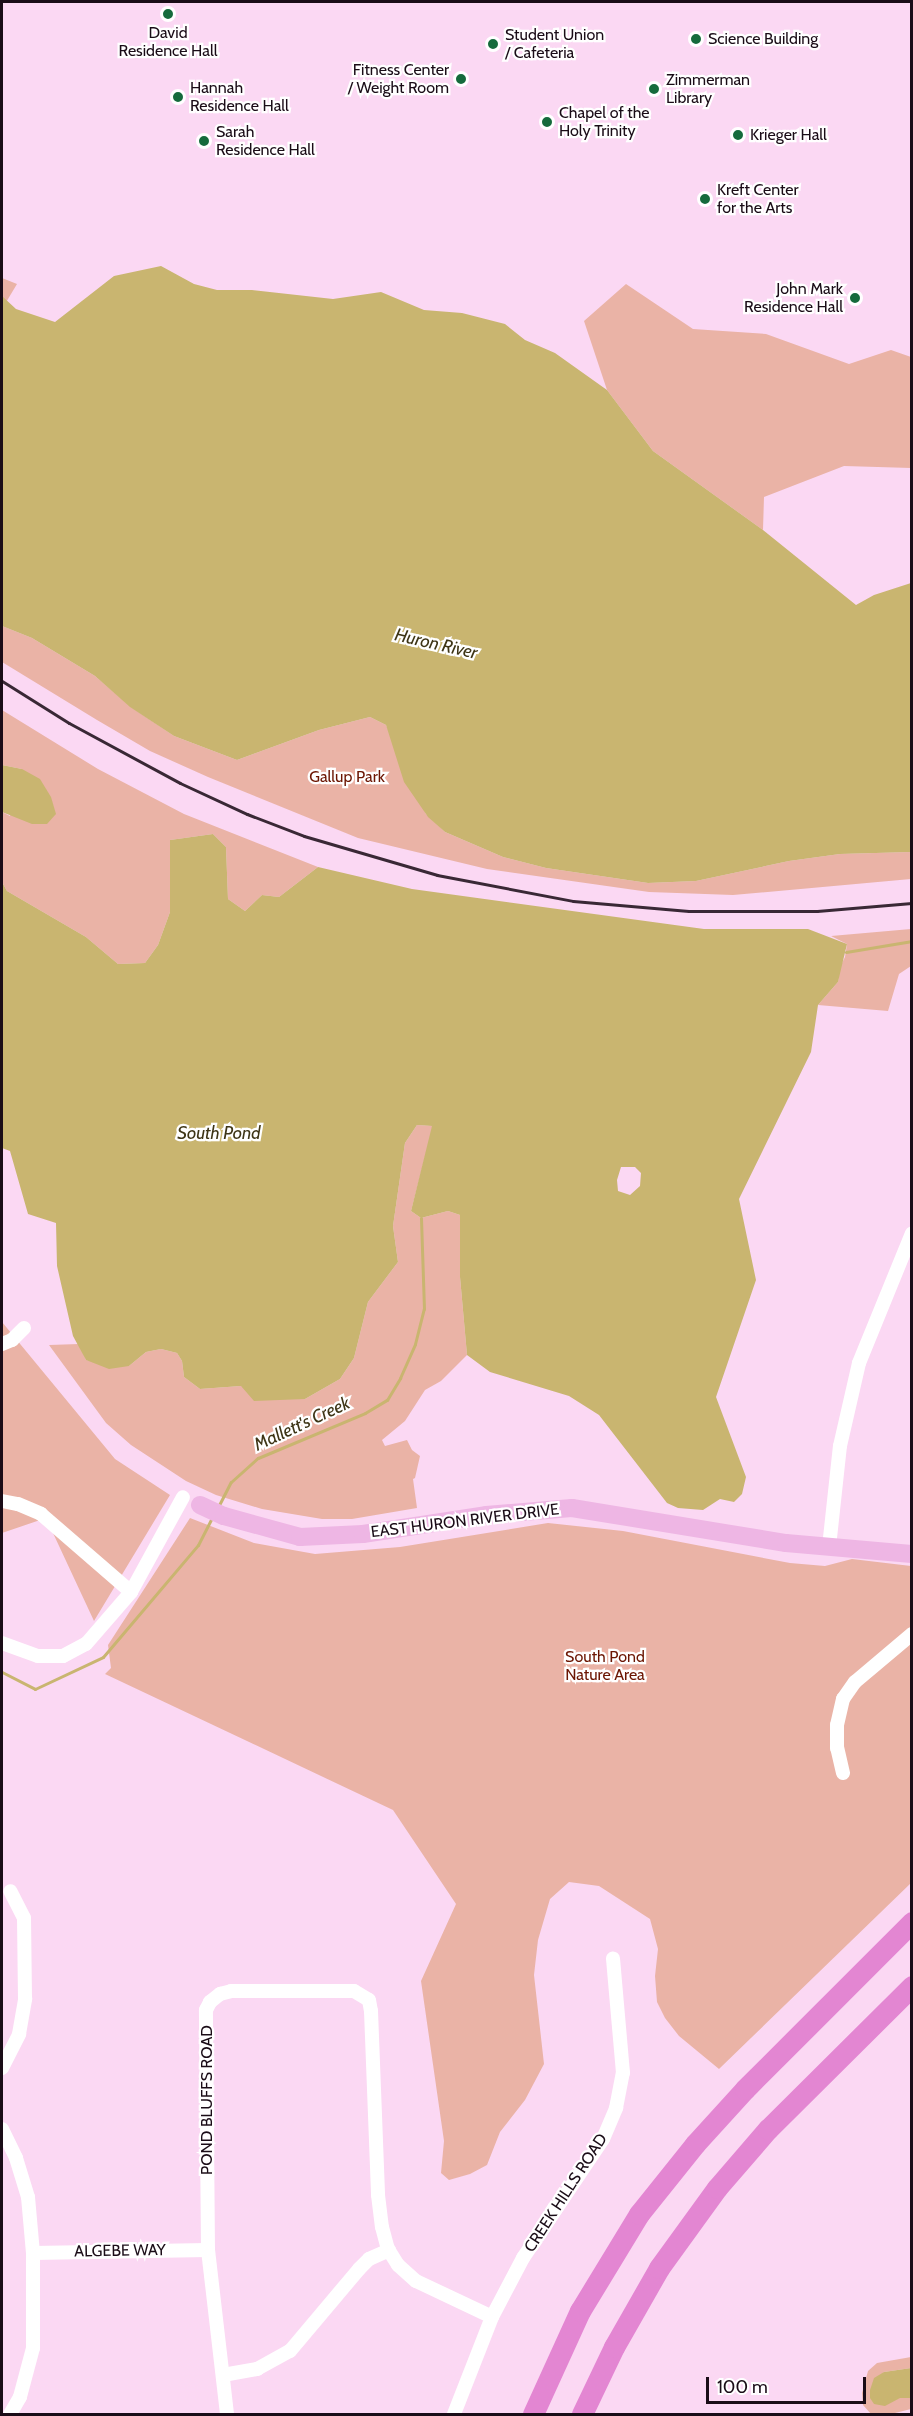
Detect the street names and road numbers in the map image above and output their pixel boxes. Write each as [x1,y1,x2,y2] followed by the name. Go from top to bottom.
[370,1500,560,1542] street label: EAST HURON RIVER DRIVE
[197,2025,217,2175] street label: POND BLUFFS ROAD
[520,2130,612,2256] street label: CREEK HILLS ROAD
[74,2241,166,2261] street label: ALGEBE WAY

